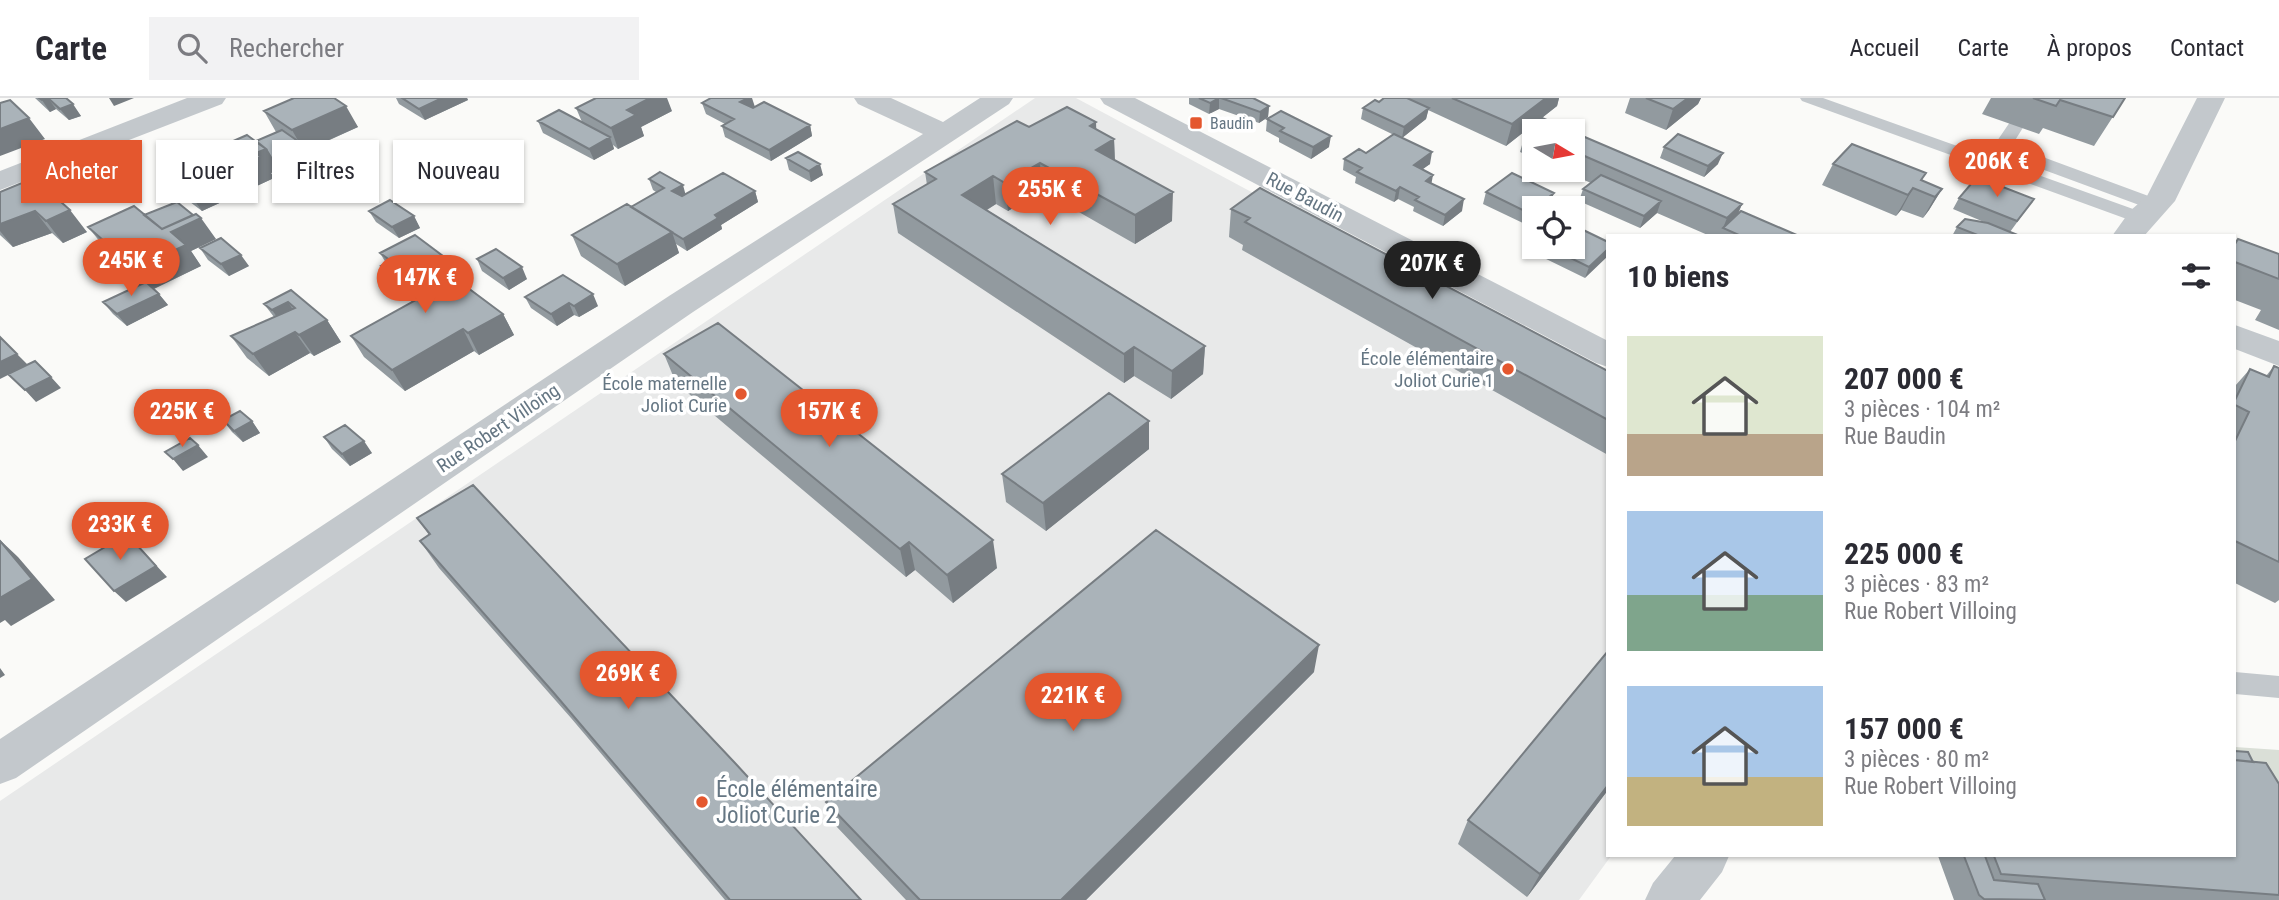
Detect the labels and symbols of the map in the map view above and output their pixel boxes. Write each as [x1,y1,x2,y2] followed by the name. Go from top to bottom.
[1210,114,1254,133] place label: Baudin
[1188,115,1204,131] marker: Baudin
[1522,119,1586,182] north arrow
[1940,140,2054,199] pin: 206K €
[993,167,1107,227] pin: 255K €
[1262,167,1348,227] street label: Rue Baudin
[74,238,188,298] pin: 245K €
[1375,242,1489,301] pin: 207K €
[368,256,482,315] pin: 147K €
[1361,347,1494,392] place label: École élémentaire Joliot Curie 1
[1500,361,1516,377] marker: École élémentaire Joliot Curie 1
[602,372,727,417] place label: École maternelle Joliot Curie
[432,379,564,477] street label: Rue Robert Villoing
[733,386,749,402] marker: École maternelle Joliot Curie
[125,390,239,449] pin: 225K €
[772,390,886,449] pin: 157K €
[63,503,177,562] pin: 233K €
[571,652,685,711] pin: 269K €
[1016,674,1130,733] pin: 221K €
[716,775,877,829] place label: École élémentaire Joliot Curie 2
[694,794,710,810] marker: École élémentaire Joliot Curie 2

